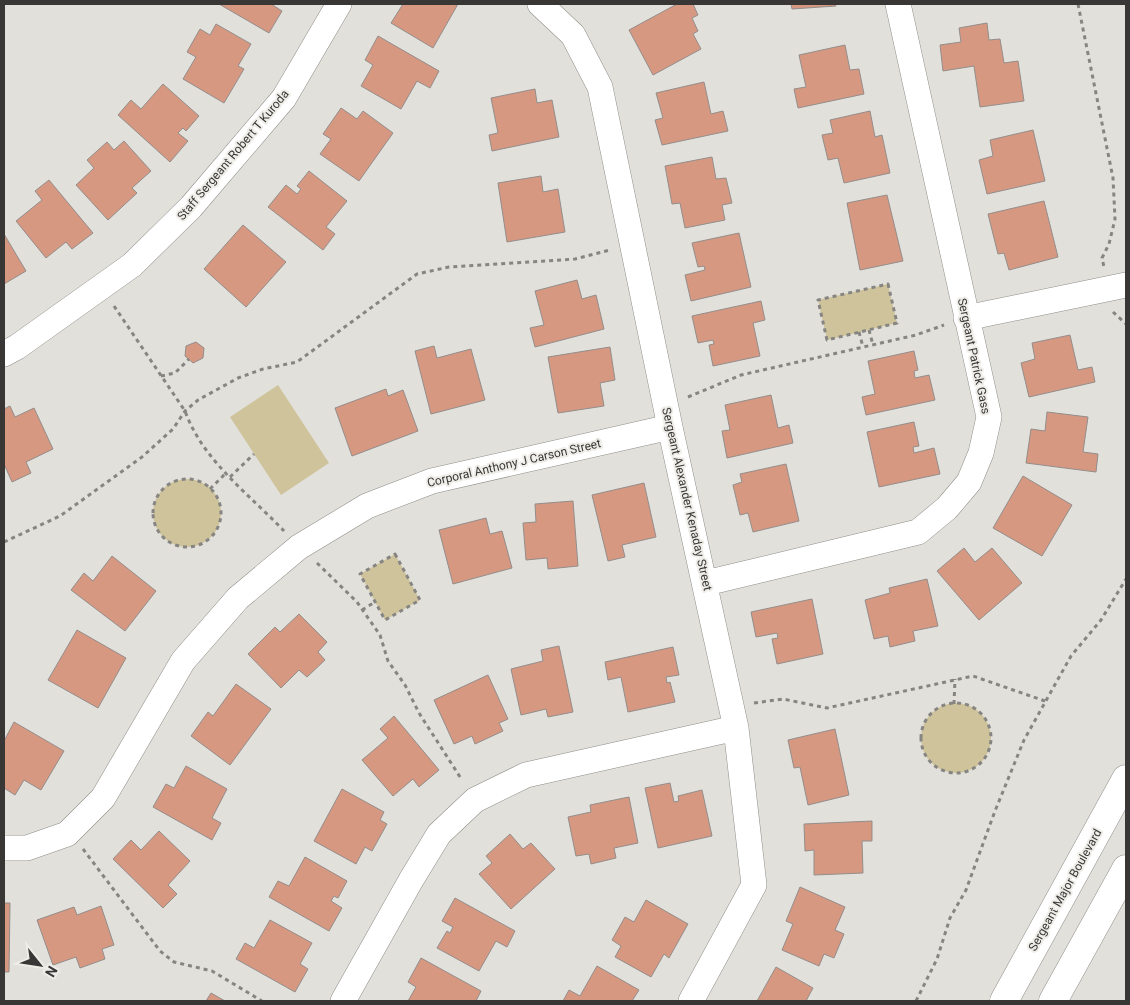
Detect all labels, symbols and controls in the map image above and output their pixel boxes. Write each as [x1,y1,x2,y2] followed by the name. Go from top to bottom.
[174,87,292,223] street label: Staff Sergeant Robert T Kuroda
[955,297,993,415] street label: Sergeant Patrick Gass
[659,406,715,592] street label: Sergeant Alexander Kenaday Street
[426,436,602,490] street label: Corporal Anthony J Carson Street
[1026,826,1104,954] street label: Sergeant Major Boulevard
[15,940,65,990] north arrow
[42,963,61,980] text: N

